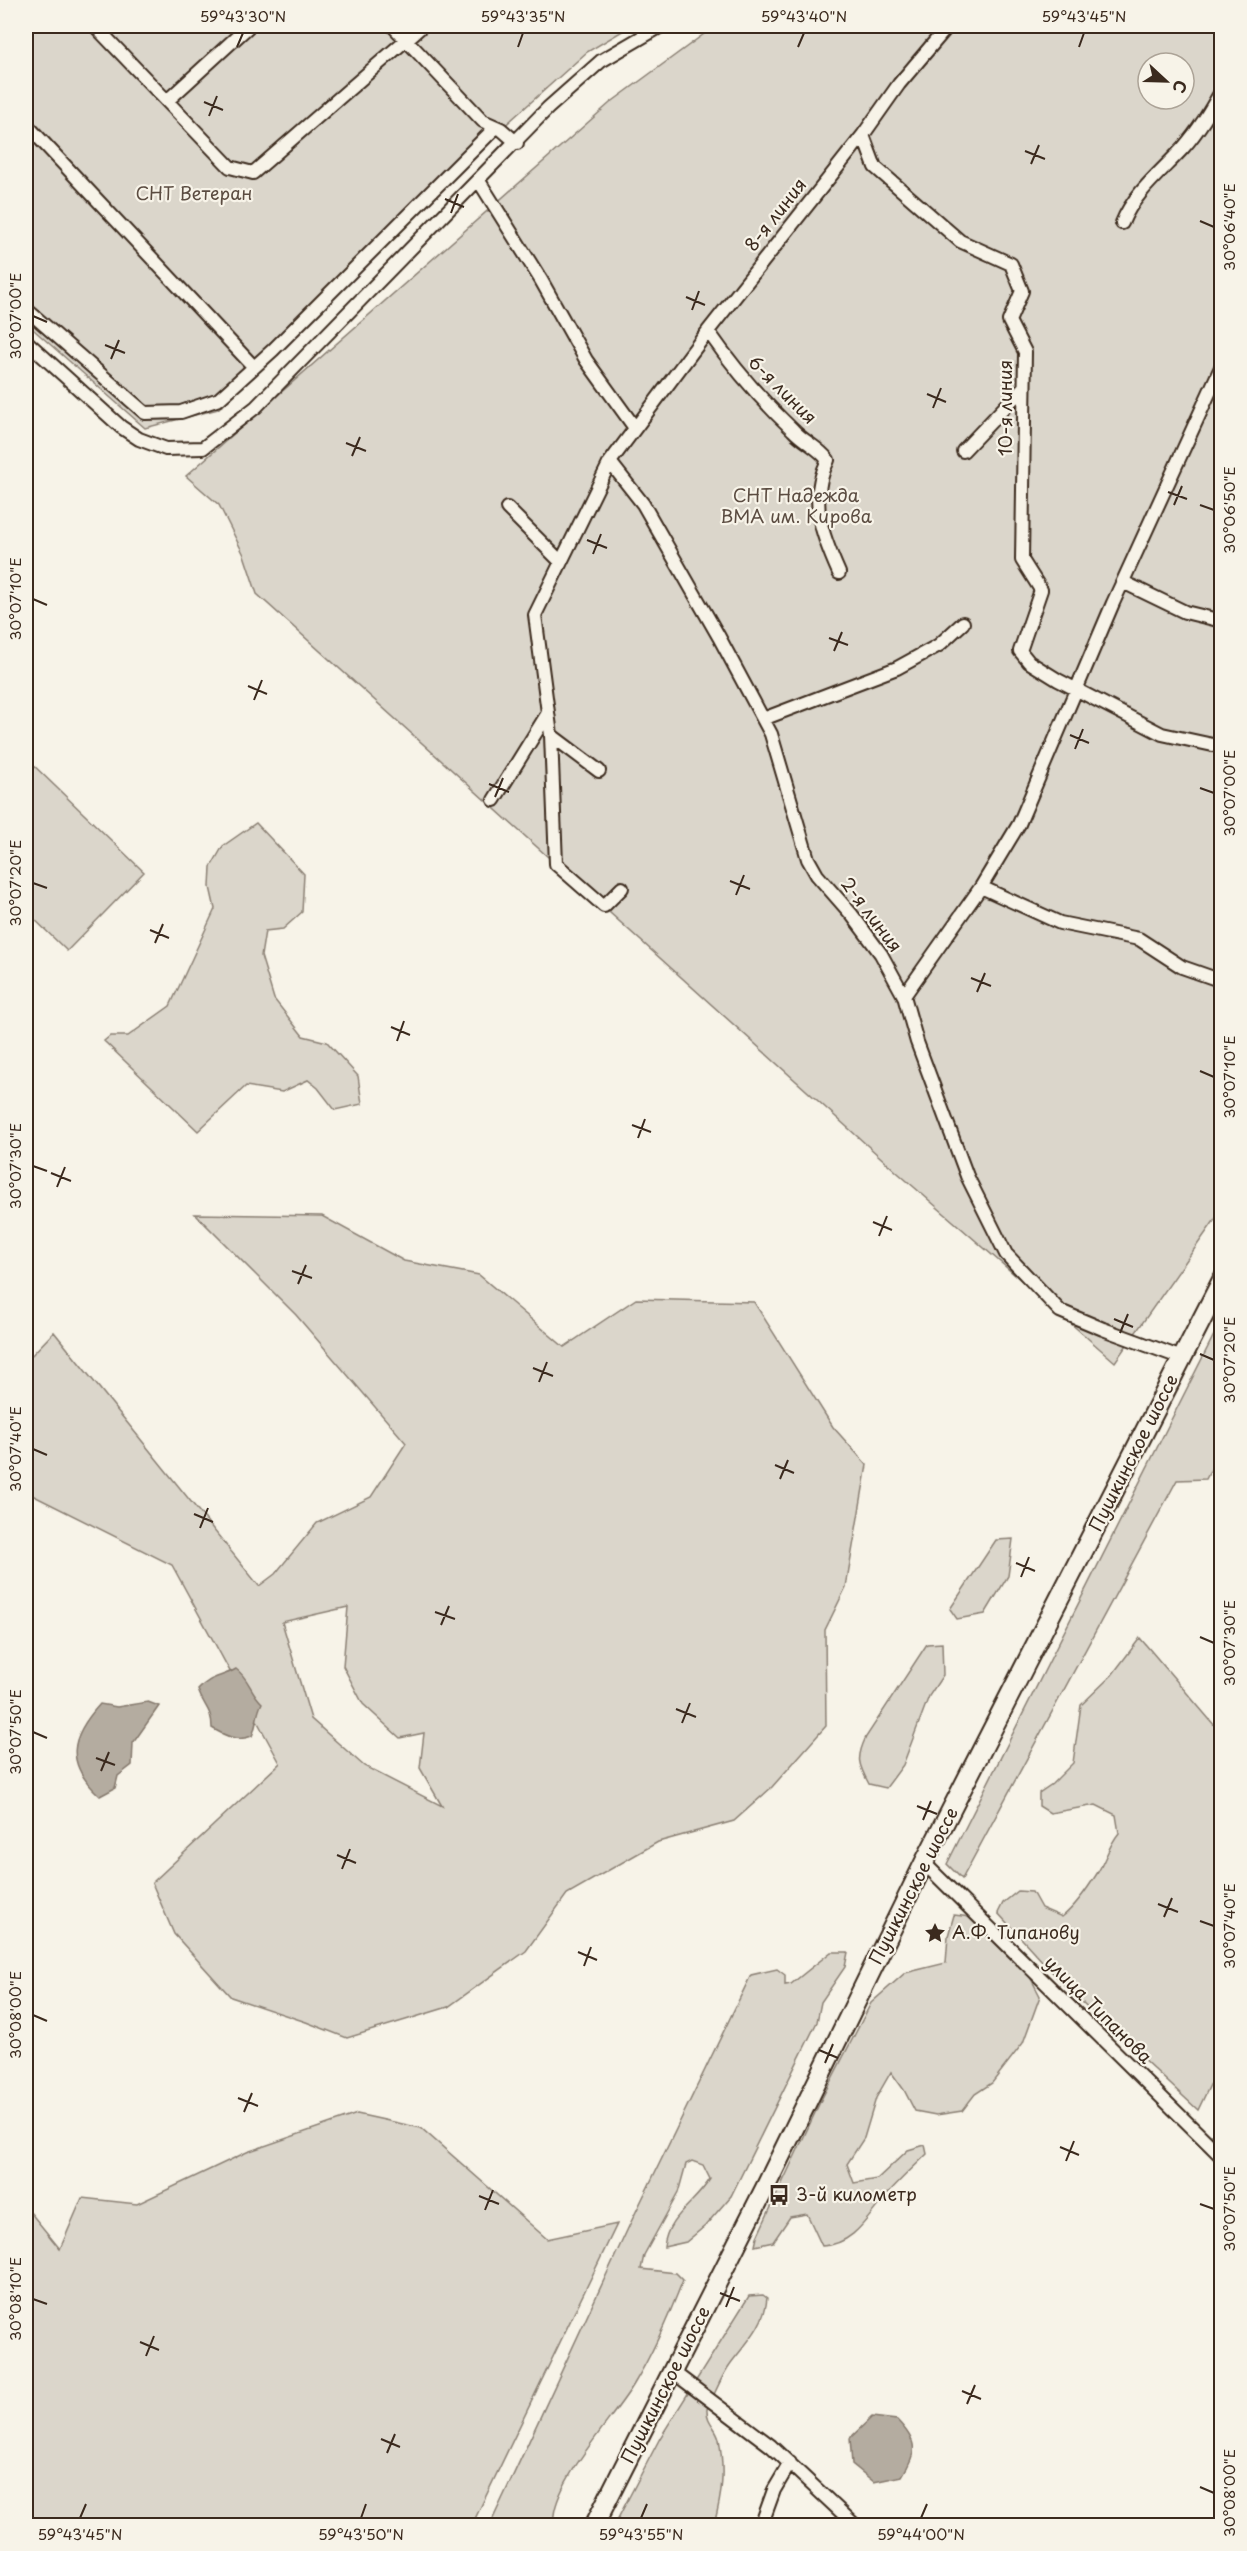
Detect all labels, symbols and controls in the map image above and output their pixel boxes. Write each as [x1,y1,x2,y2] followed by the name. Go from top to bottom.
[200,4,286,27] text: 59°43'30"N
[480,4,566,27] text: 59°43'35"N
[761,4,847,27] text: 59°43'40"N
[1042,4,1126,27] text: 59°43'45"N
[1136,51,1196,111] north arrow
[1167,77,1194,97] text: С
[738,172,812,257] street label: 8-я линия
[135,179,253,206] park label: СНТ Ветеран
[1217,183,1240,271] text: 30°06'40"E
[3,272,26,360] text: 30°07'00"E
[742,348,824,430] street label: 6-я линия
[991,360,1018,456] street label: 10-я линия
[1217,466,1240,554] text: 30°06'50"E
[720,481,873,529] park label: СНТ Надежда ВМА им. Кирова
[3,557,26,641] text: 30°07'10"E
[1217,749,1240,837] text: 30°07'00"E
[3,840,26,926] text: 30°07'20"E
[835,871,909,957] street label: 2-я линия
[1217,1035,1240,1119] text: 30°07'10"E
[3,1123,26,1209] text: 30°07'30"E
[1217,1317,1240,1403] text: 30°07'20"E
[1081,1369,1184,1536] street label: Пушкинское шоссе
[3,1406,26,1492] text: 30°07'40"E
[1217,1600,1240,1686] text: 30°07'30"E
[3,1689,26,1775] text: 30°07'50"E
[861,1802,964,1969] street label: Пушкинское шоссе
[1217,1883,1240,1969] text: 30°07'40"E
[952,1918,1080,1945] place label: А.Ф. Типанову
[923,1921,947,1945] place icon: А.Ф. Типанову
[1039,1949,1160,2070] street label: улица Типанова
[3,1971,26,2059] text: 30°08'00"E
[1217,2166,1240,2252] text: 30°07'50"E
[796,2180,917,2207] place label: 3-й километр
[767,2183,791,2207] bus stop icon: 3-й километр
[3,2257,26,2341] text: 30°08'10"E
[613,2301,716,2468] street label: Пушкинское шоссе
[1217,2449,1240,2537] text: 30°08'00"E
[38,2522,122,2545] text: 59°43'45"N
[318,2522,404,2545] text: 59°43'50"N
[598,2522,684,2545] text: 59°43'55"N
[877,2522,965,2545] text: 59°44'00"N

